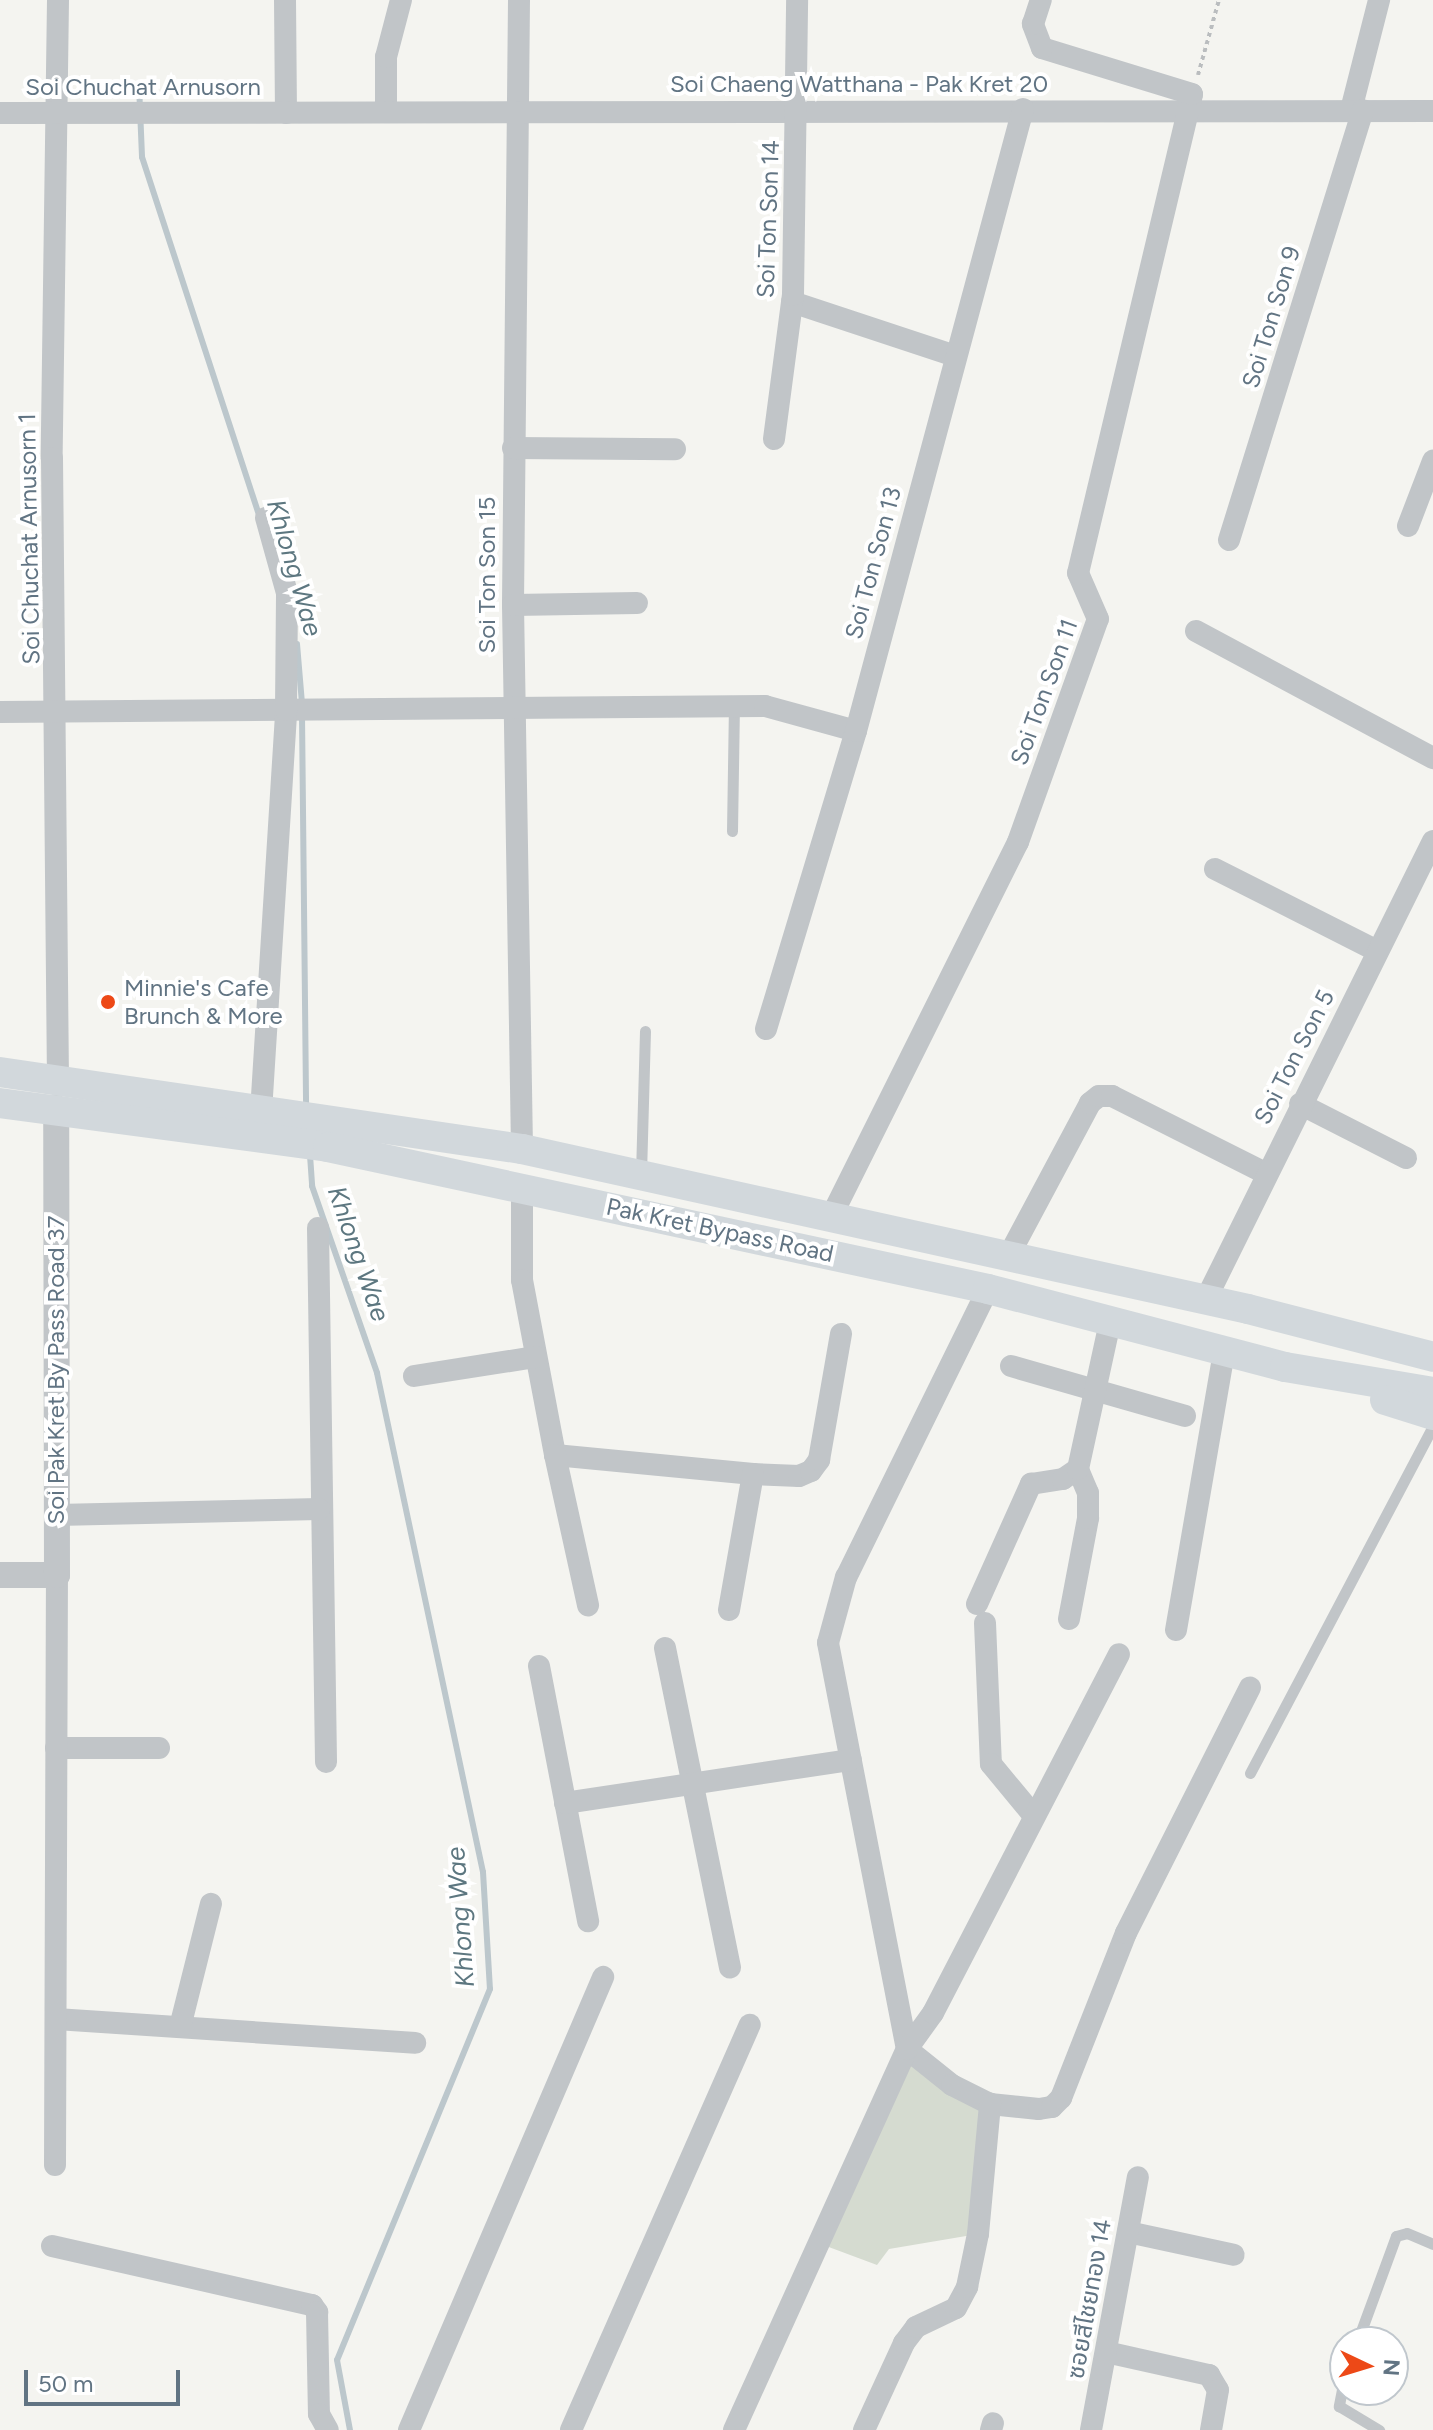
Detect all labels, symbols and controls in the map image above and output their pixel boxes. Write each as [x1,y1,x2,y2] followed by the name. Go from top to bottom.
[670,70,1048,98] street label: Soi Chaeng Watthana - Pak Kret 20
[25,73,261,101] street label: Soi Chuchat Arnusorn
[751,140,785,298] street label: Soi Ton Son 14
[1236,243,1306,391] street label: Soi Ton Son 9
[12,413,46,665] street label: Soi Chuchat Arnusorn 1
[839,484,907,642] street label: Soi Ton Son 13
[260,496,328,640] water label: Khlong Wae
[473,497,501,653] street label: Soi Ton Son 15
[1004,615,1084,769] street label: Soi Ton Son 11
[124,974,283,1030] place label: Minnie's Cafe Brunch & More
[1248,985,1340,1129] street label: Soi Ton Son 5
[99,993,117,1011] marker: Minnie's Cafe Brunch & More
[320,1182,396,1326] water label: Khlong Wae
[604,1192,836,1268] street label: Pak Kret Bypass Road
[42,1216,70,1524] street label: Soi Pak Kret By Pass Road 37
[441,1846,481,1988] water label: Khlong Wae
[1061,2217,1117,2381] street label: ซอยสีไชยทอง 14
[1329,2326,1409,2406] north arrow
[28,2354,184,2404] scale bar
[1377,2358,1406,2377] text: N
[38,2369,94,2398] text: 50 m

